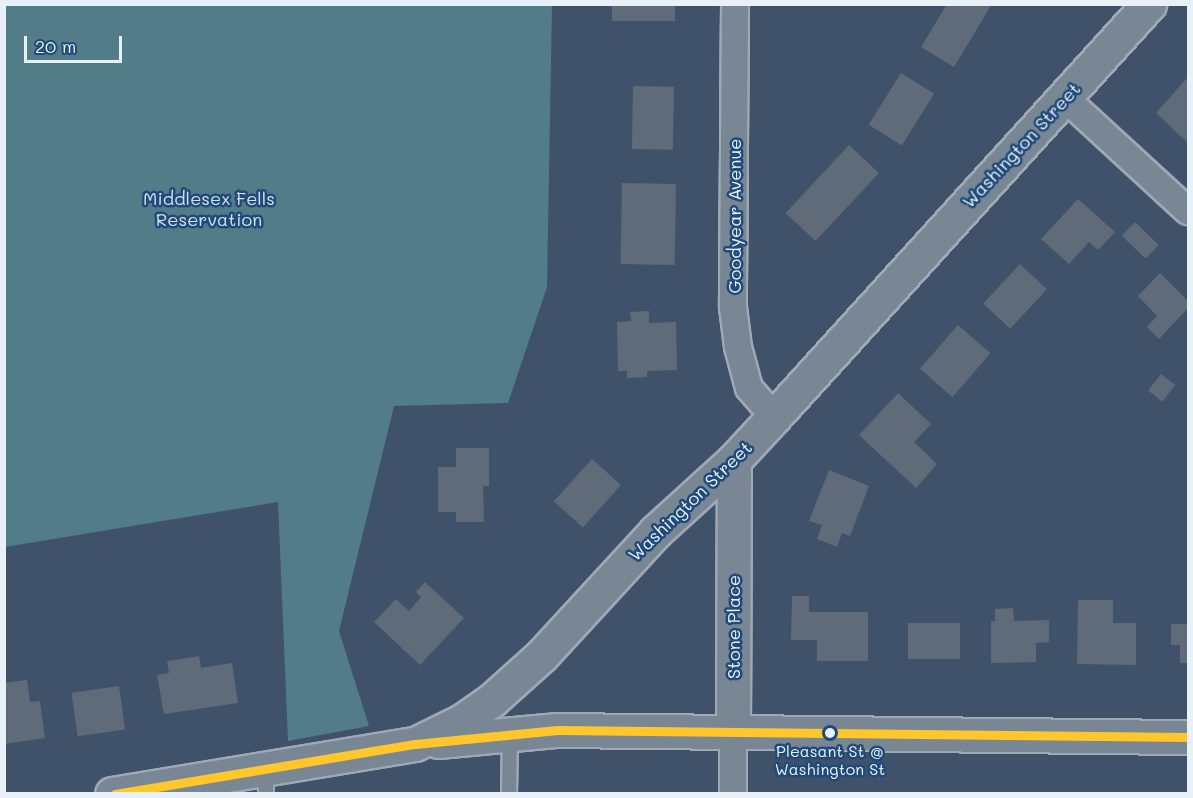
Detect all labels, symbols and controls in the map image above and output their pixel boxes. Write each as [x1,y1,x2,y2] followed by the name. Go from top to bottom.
[27,24,124,62] scale bar
[35,34,76,58] text: 20 m
[957,78,1085,212] street label: Washington Street
[723,139,745,293] street label: Goodyear Avenue
[143,188,275,230] park label: Middlesex Fells Reservation
[624,436,756,566] street label: Washington Street
[722,575,744,679] street label: Stone Place
[824,727,836,739] marker: Pleasant St @ Washington St
[775,741,885,779] place label: Pleasant St @ Washington St

